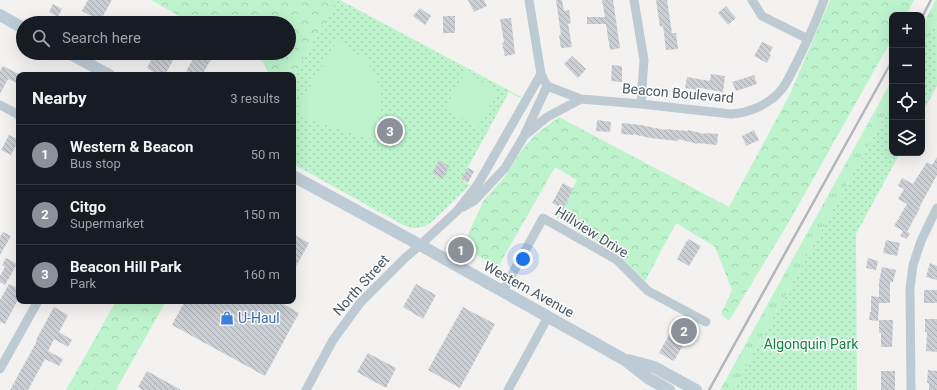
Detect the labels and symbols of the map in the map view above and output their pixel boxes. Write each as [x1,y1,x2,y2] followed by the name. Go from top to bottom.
[621,80,735,106] street label: Beacon Boulevard
[377,116,403,146] pin: 3
[552,203,632,261] street label: Hillview Drive
[448,235,474,265] pin: 1
[513,249,533,269] your location
[330,251,393,319] street label: North Street
[481,258,577,320] street label: Western Avenue
[219,310,235,326] shop icon: U-Haul
[238,310,280,326] place label: U-Haul
[671,316,697,346] pin: 2
[764,336,859,352] park label: Algonquin Park

